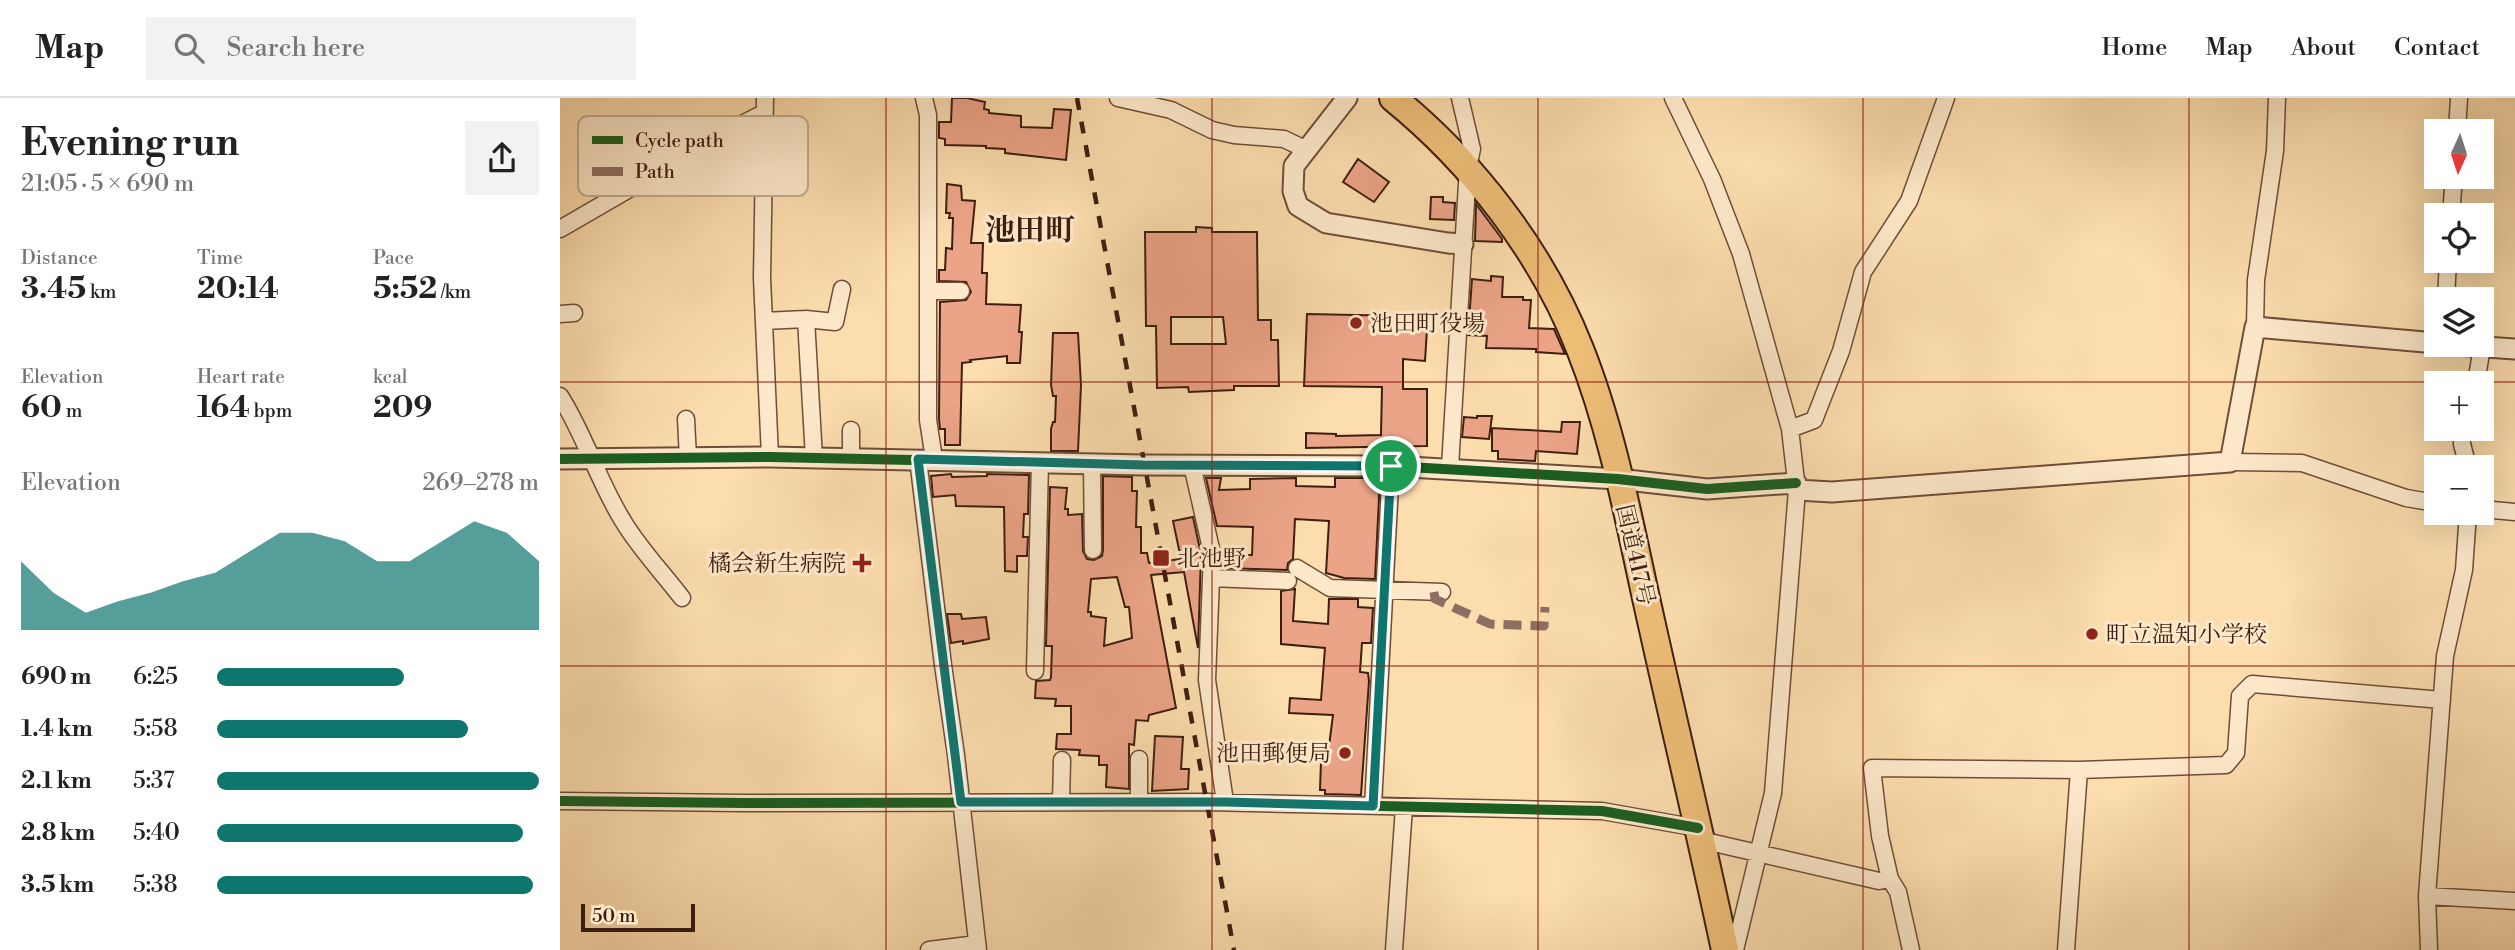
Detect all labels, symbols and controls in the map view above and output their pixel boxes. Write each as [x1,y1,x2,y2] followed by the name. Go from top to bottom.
[146,17,636,80] search box
[35,28,104,69] text: Map
[170,29,208,67] icon: search
[226,32,365,64] text: Search here
[2102,33,2167,63] text: Home
[2205,33,2253,63] text: Map
[2291,33,2356,63] text: About
[2394,33,2480,63] text: Contact
[578,116,808,196] legend
[2424,119,2494,189] north arrow
[2424,119,2494,525] map controls
[21,120,239,167] text: Evening run
[465,121,539,195] button: share
[635,129,724,153] text: Cycle path
[635,160,675,184] text: Path
[21,170,194,198] text: 21:05 · 5 × 690 m
[2424,203,2494,273] button: locate
[985,212,1075,250] district label: 池田町
[21,246,98,270] text: Distance
[197,246,243,270] text: Time
[373,246,414,270] text: Pace
[21,270,86,308] text: 3.45
[197,270,279,308] text: 20:14
[373,270,437,308] text: 5:52
[86,280,116,304] text: km
[437,280,471,304] text: /km
[2424,287,2494,357] button: layers
[1370,310,1485,338] place label: 池田町役場
[1348,315,1364,331] marker: 池田町役場
[21,365,103,389] text: Elevation
[197,365,285,389] text: Heart rate
[373,365,407,389] text: kcal
[2424,371,2494,441] button: +
[21,389,62,427] text: 60
[197,389,250,427] text: 164
[373,389,432,427] text: 209
[62,399,82,423] text: m
[250,399,292,423] text: bpm
[1361,436,1421,496] pin
[1372,447,1410,485] icon: arrive
[2424,455,2494,525] button: −
[21,469,121,497] text: Elevation
[423,469,539,497] text: 269–278 m
[1610,502,1660,609] street label: 国道417号
[1177,545,1246,573] place label: 北池野
[1151,548,1171,568] marker: 北池野
[708,550,846,578] place label: 橘会新生病院
[852,553,872,573] marker: 橘会新生病院
[2106,621,2267,649] place label: 町立温知小学校
[2084,626,2100,642] marker: 町立温知小学校
[21,663,91,691] text: 690 m
[133,663,178,691] text: 6:25
[21,715,93,743] text: 1.4 km
[133,715,178,743] text: 5:58
[1216,740,1331,768] place label: 池田郵便局
[1337,745,1353,761] marker: 池田郵便局
[21,767,92,795] text: 2.1 km
[133,767,175,795] text: 5:37
[21,819,95,847] text: 2.8 km
[133,819,180,847] text: 5:40
[21,871,94,899] text: 3.5 km
[133,871,178,899] text: 5:38
[581,901,695,933] scale bar
[592,904,636,928] text: 50 m

